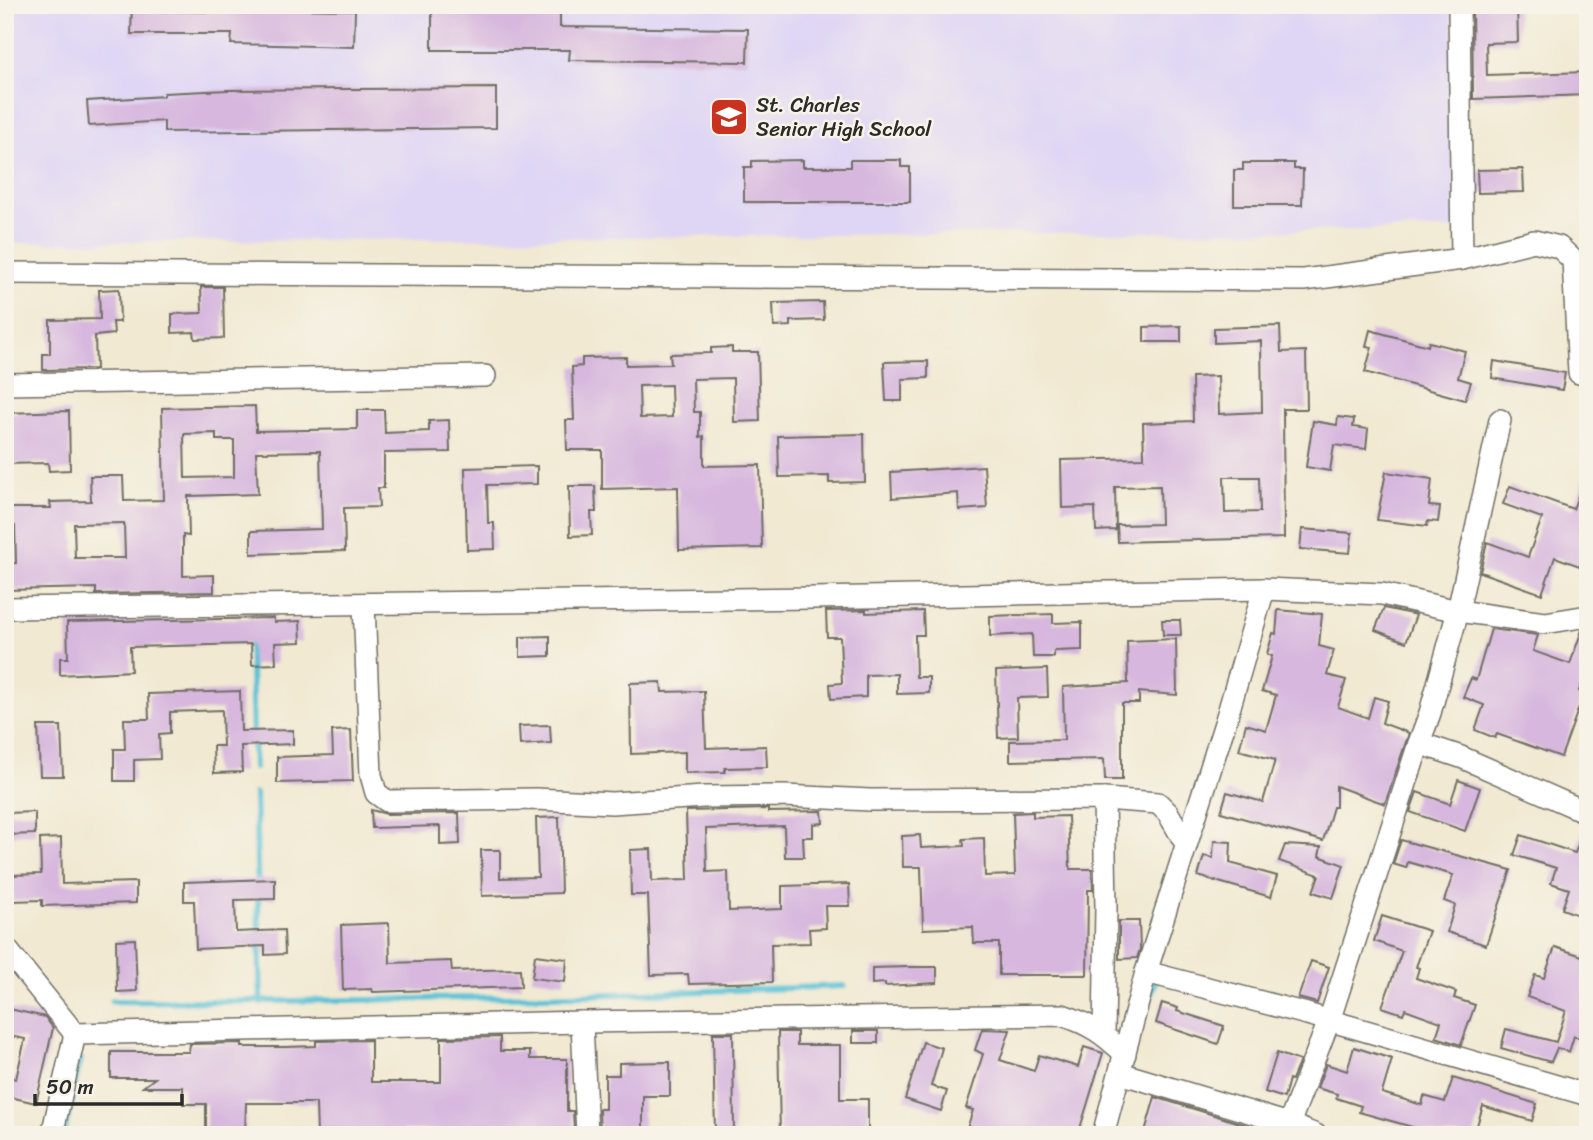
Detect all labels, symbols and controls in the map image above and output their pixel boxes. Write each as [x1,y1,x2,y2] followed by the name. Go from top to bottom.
[756,86,932,148] place label: St. Charles Senior High School
[708,96,750,138] school or university icon: St. Charles Senior High School
[35,1063,182,1107] scale bar
[46,1068,94,1106] text: 50 m

